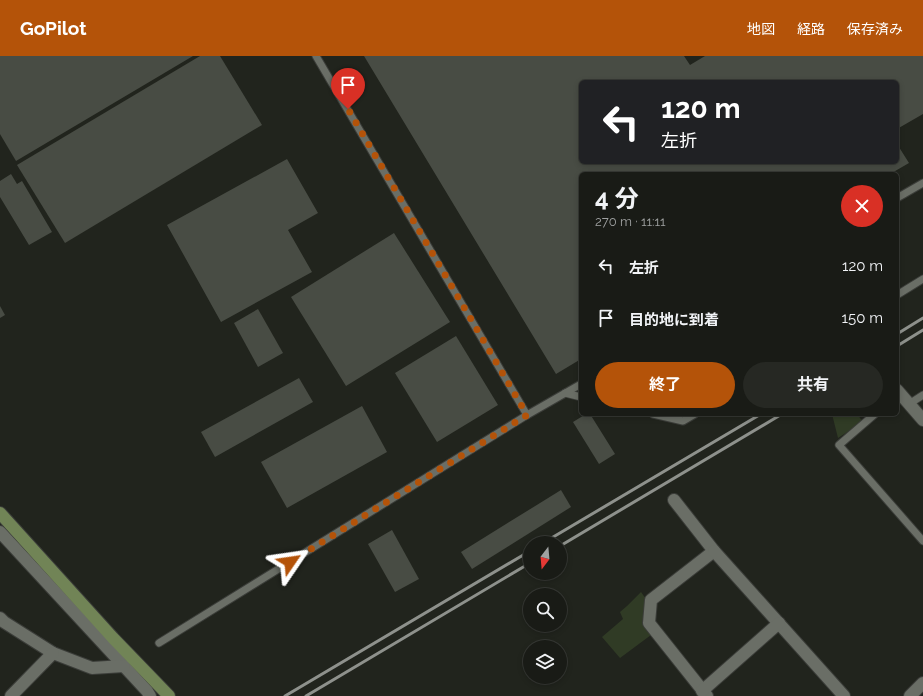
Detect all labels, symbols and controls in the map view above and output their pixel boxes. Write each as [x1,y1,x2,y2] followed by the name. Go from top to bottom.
[20,17,86,39] text: GoPilot
[747,21,775,37] text: 地図
[797,21,825,37] text: 経路
[847,21,903,37] text: 保存済み
[331,68,365,109] pin
[337,74,359,96] icon: arrive
[661,92,741,125] text: 120 m
[595,96,647,148] icon: left
[661,130,697,151] text: 左折
[595,184,638,213] text: 4 分
[841,185,883,227] button: close
[595,214,666,229] text: 270 m · 11:11
[595,255,617,277] icon: left
[842,257,883,275] text: 120 m
[629,259,659,277] text: 左折
[595,307,617,329] icon: arrive
[842,309,883,327] text: 150 m
[629,311,719,329] text: 目的地に到着
[595,362,735,408] button: 終了
[743,362,883,408] button: 共有
[523,536,567,580] north arrow
[523,536,567,684] map controls
[269,541,311,583] position arrow
[523,588,567,632] button: search
[523,640,567,684] button: layers

